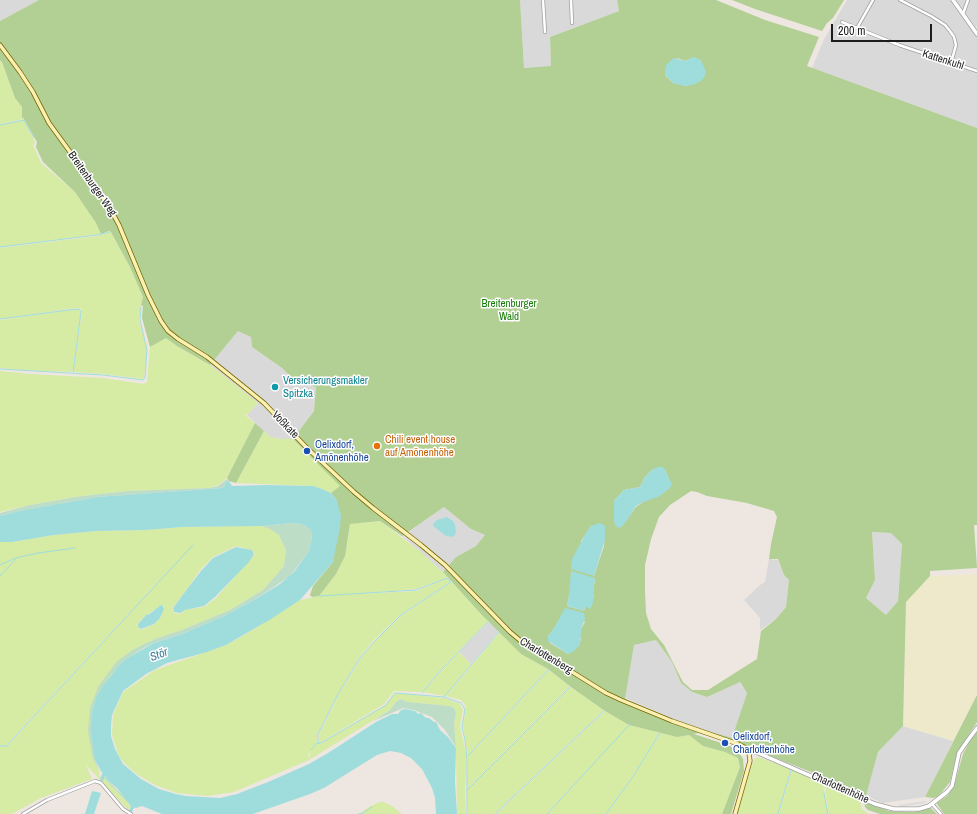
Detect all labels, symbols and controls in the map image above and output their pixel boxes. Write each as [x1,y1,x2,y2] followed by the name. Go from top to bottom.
[833,16,934,42] scale bar
[838,23,865,39] text: 200 m
[921,47,965,73] street label: Kattenkuhl
[65,149,119,219] street label: Breitenburger Weg
[481,297,537,323] park label: Breitenburger Wald
[283,374,368,400] place label: Versicherungsmakler Spitzka
[270,382,280,392] marker: Versicherungsmakler Spitzka
[269,409,301,441] street label: Voßkate
[385,433,455,459] place label: Chili event house auf Amönenhöhe
[315,438,369,464] place label: Oelixdorf, Amönenhöhe
[372,441,382,451] marker: Chili event house auf Amönenhöhe
[302,446,312,456] marker: Oelixdorf, Amönenhöhe
[517,635,575,677] street label: Charlottenberg
[148,645,170,665] water label: Stör
[733,730,795,756] place label: Oelixdorf, Charlottenhöhe
[720,738,730,748] marker: Oelixdorf, Charlottenhöhe
[809,769,871,807] street label: Charlottenhöhe

